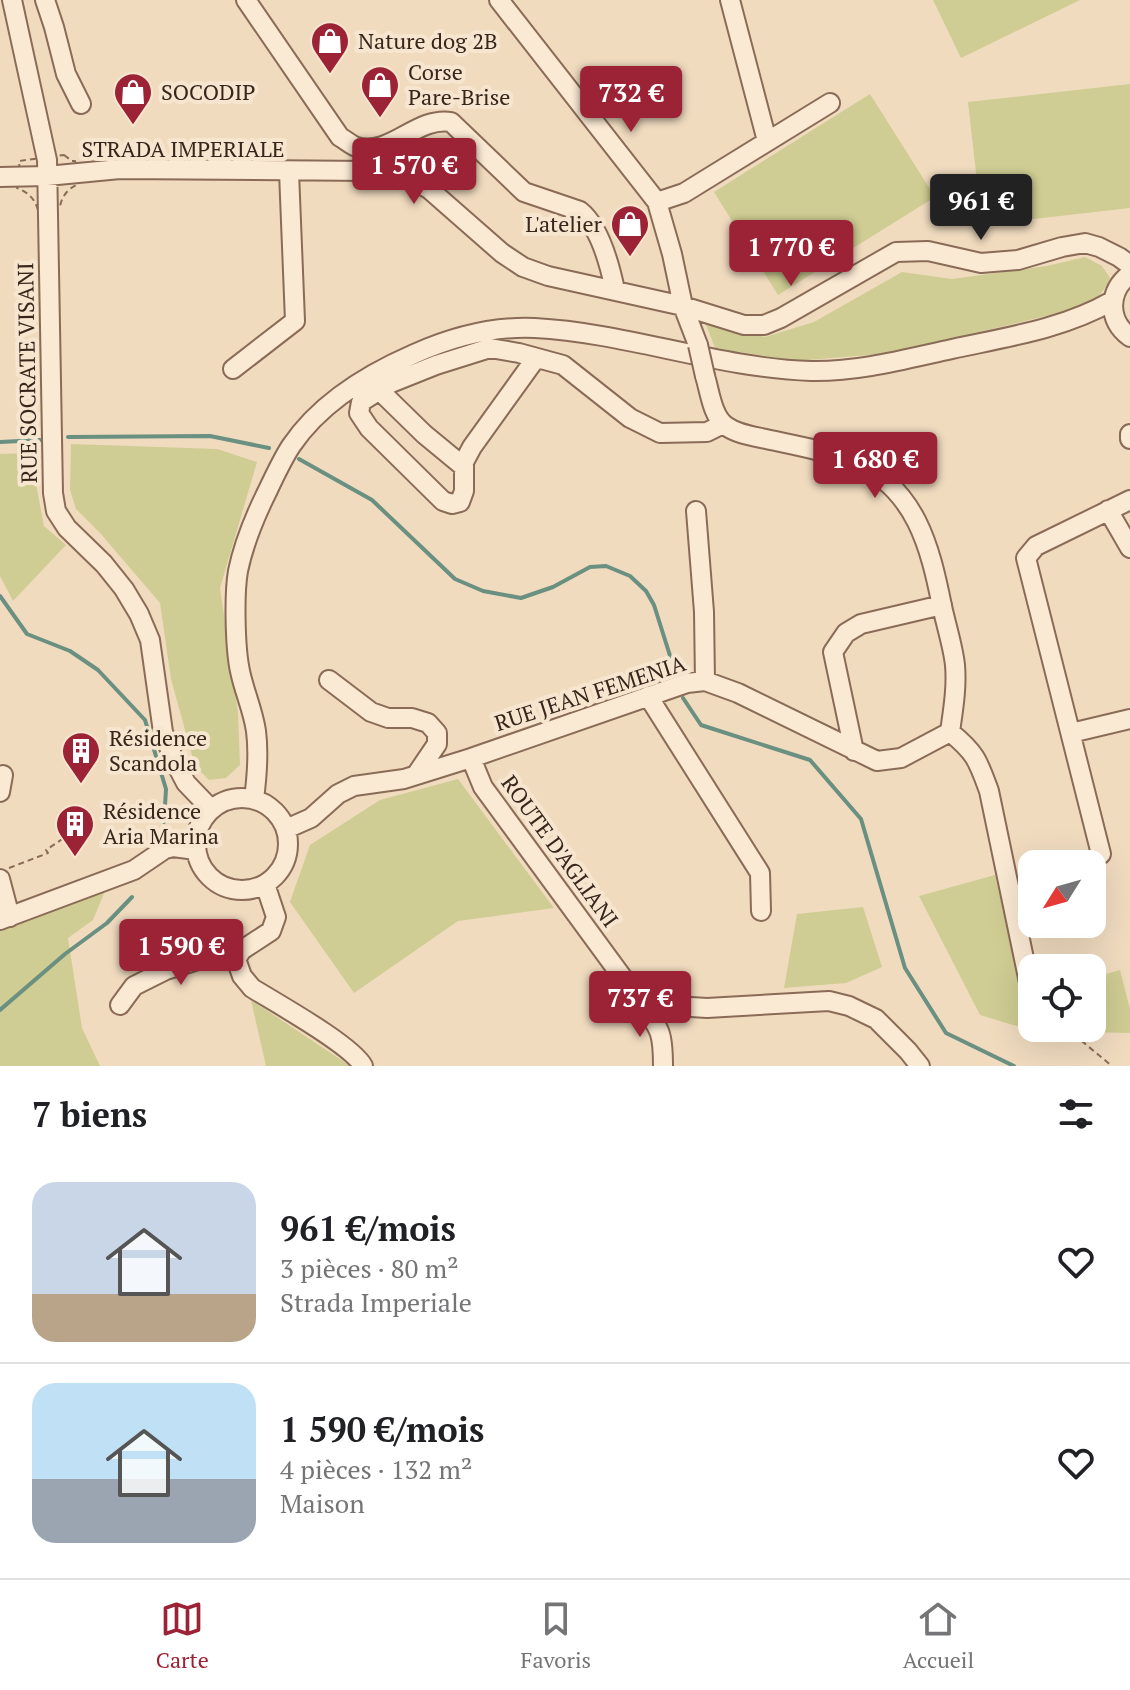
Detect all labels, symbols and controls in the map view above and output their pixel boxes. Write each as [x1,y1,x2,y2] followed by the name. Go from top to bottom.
[309,20,351,75] shop icon: Nature dog 2B
[358,26,497,55] place label: Nature dog 2B
[408,57,510,111] place label: Corse Pare-Brise
[359,64,401,119] shop icon: Corse Pare-Brise
[575,66,687,134] pin: 732 €
[112,71,154,126] shop icon: SOCODIP
[598,75,664,109] text: 732 €
[161,77,255,106] place label: SOCODIP
[81,134,285,163] street label: STRADA IMPERIALE
[340,138,488,206] pin: 1 570 €
[370,147,458,181] text: 1 570 €
[925,174,1037,242] pin: 961 €
[948,183,1014,217] text: 961 €
[609,203,651,258] shop icon: L'atelier
[525,209,603,238] place label: L'atelier
[717,220,865,288] pin: 1 770 €
[747,229,835,263] text: 1 770 €
[10,262,43,484] street label: RUE SOCRATE VISANI
[801,432,949,500] pin: 1 680 €
[831,441,919,475] text: 1 680 €
[491,648,690,737] street label: RUE JEAN FEMENIA
[109,723,207,777] place label: Résidence Scandola
[60,730,102,785] building icon: Résidence Scandola
[495,769,625,932] street label: ROUTE D'AGLIANI
[103,796,219,850] place label: Résidence Aria Marina
[54,803,96,858] building icon: Résidence Aria Marina
[1018,850,1106,938] north arrow
[1018,850,1106,1042] map controls
[107,919,255,987] pin: 1 590 €
[137,928,225,962] text: 1 590 €
[1018,954,1106,1042] button: locate
[584,971,696,1039] pin: 737 €
[607,980,673,1014] text: 737 €
[32,1092,147,1137] text: 7 biens
[1054,1092,1098,1136] icon: filters
[280,1206,456,1251] text: 961 €/mois
[96,1214,192,1310] icon: home
[1054,1240,1098,1284] icon: heart
[280,1251,458,1285] text: 3 pièces · 80 m²
[280,1285,472,1319] text: Strada Imperiale
[280,1407,484,1452] text: 1 590 €/mois
[96,1415,192,1511] icon: home
[1054,1441,1098,1485] icon: heart
[280,1452,472,1486] text: 4 pièces · 132 m²
[280,1486,365,1520] text: Maison
[156,1597,209,1674] tab: Carte
[521,1597,591,1674] tab: Favoris
[903,1597,974,1674] tab: Accueil

